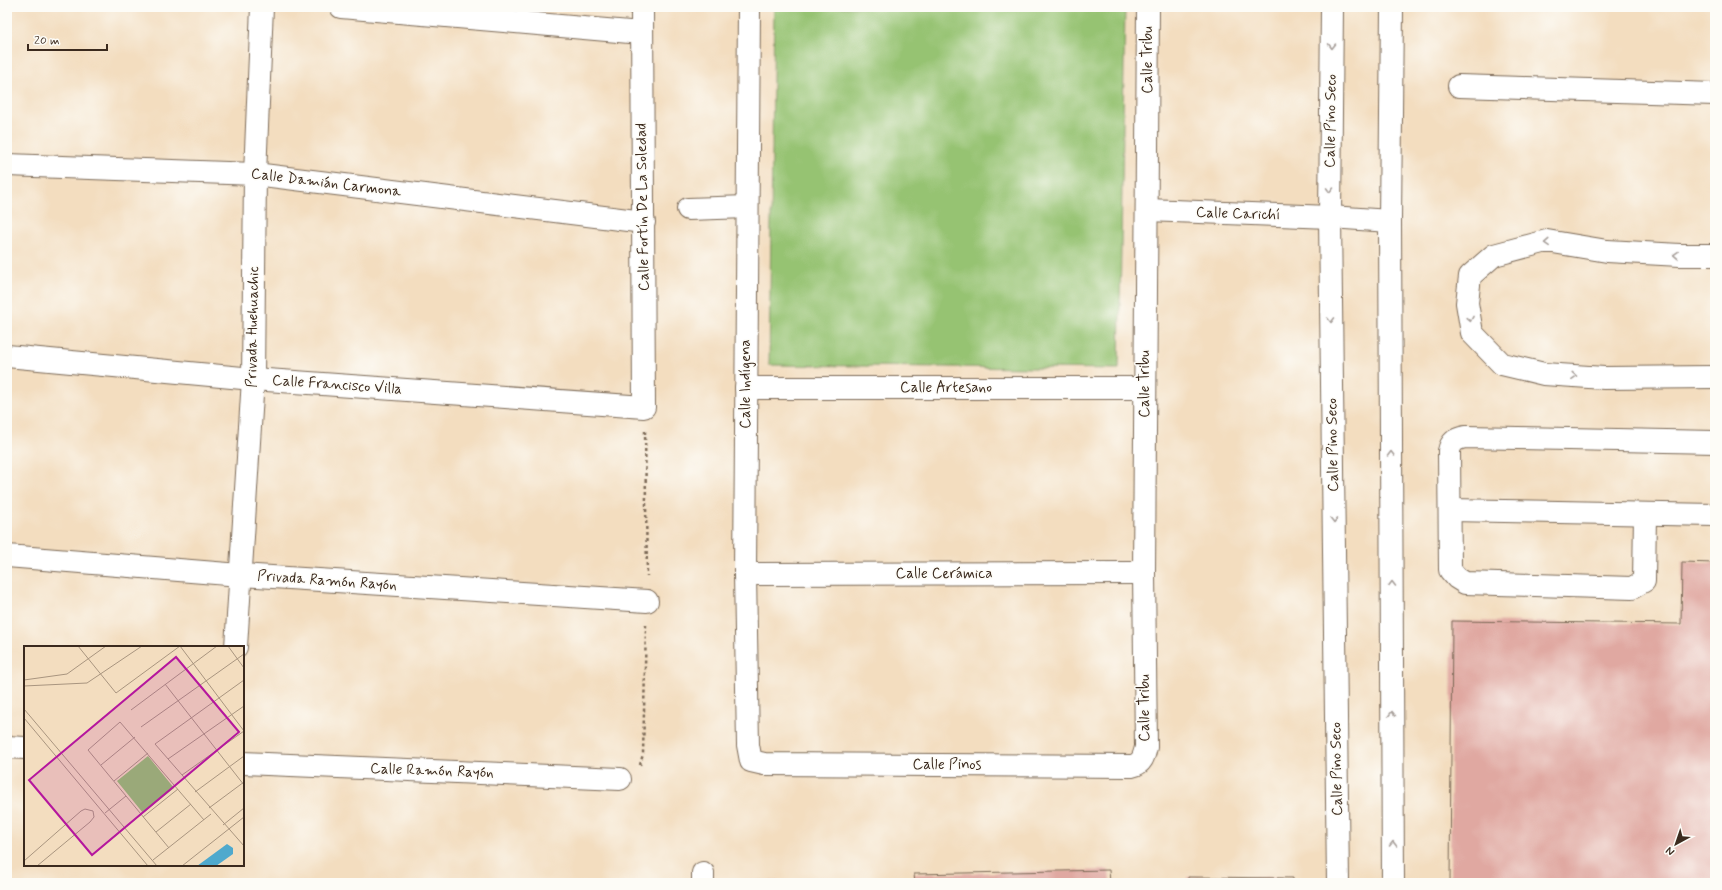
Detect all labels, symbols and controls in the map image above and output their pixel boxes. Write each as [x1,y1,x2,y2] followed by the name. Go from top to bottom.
[28,26,107,52] scale bar
[1138,26,1158,94] street label: Calle Tribu
[34,33,60,49] text: 20 m
[1328,43,1336,49] one-way arrow
[1320,74,1342,168] street label: Calle Pino Seco
[632,123,654,291] street label: Calle Fortín De La Soledad
[250,164,403,202] street label: Calle Damián Carmona
[1326,187,1334,193] one-way arrow
[1195,203,1281,225] street label: Calle Carichí
[1544,238,1550,247] one-way arrow
[1673,250,1679,259] one-way arrow
[242,266,264,388] street label: Privada Huehuachic
[1465,316,1473,322] one-way arrow
[1327,317,1335,323] one-way arrow
[736,339,756,429] street label: Calle Indígena
[1135,350,1155,418] street label: Calle Tribu
[271,370,403,400] street label: Calle Francisco Villa
[1571,372,1577,381] one-way arrow
[900,378,992,398] street label: Calle Artesano
[1322,398,1344,492] street label: Calle Pino Seco
[1387,451,1395,457] one-way arrow
[1330,517,1338,523] one-way arrow
[896,564,992,584] street label: Calle Cerámica
[257,566,397,596] street label: Privada Ramón Rayón
[1388,581,1396,587] one-way arrow
[24,646,244,866] inset map
[1135,674,1155,742] street label: Calle Tribu
[1388,711,1396,717] one-way arrow
[1326,722,1348,816] street label: Calle Pino Seco
[912,755,982,775] street label: Calle Pinos
[370,759,494,783] street label: Calle Ramón Rayón
[1656,824,1696,864] north arrow
[1389,841,1397,847] one-way arrow
[1663,843,1678,859] text: N

